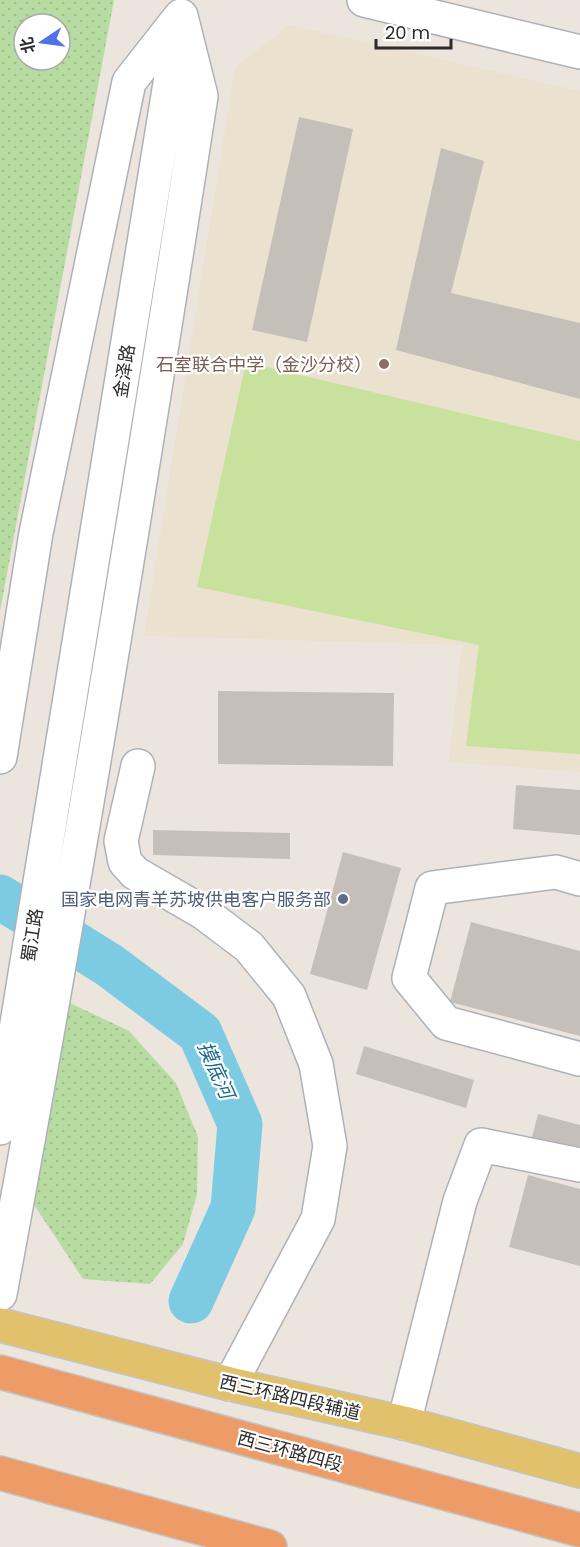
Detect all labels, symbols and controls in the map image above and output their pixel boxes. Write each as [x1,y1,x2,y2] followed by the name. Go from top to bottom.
[12,12,72,72] north arrow
[376,12,451,50] scale bar
[385,20,430,45] text: 20 m
[15,35,41,56] text: 北
[107,342,141,400] street label: 金泽路
[156,352,372,377] place label: 石室联合中学（金沙分校）
[377,357,391,371] marker: 石室联合中学（金沙分校）
[61,887,331,912] place label: 国家电网青羊苏坡供电客户服务部
[336,892,350,906] marker: 国家电网青羊苏坡供电客户服务部
[15,906,49,964] street label: 蜀江路
[191,1037,243,1107] water label: 摸底河
[217,1369,363,1425] street label: 西三环路四段辅道
[235,1425,345,1477] street label: 西三环路四段

